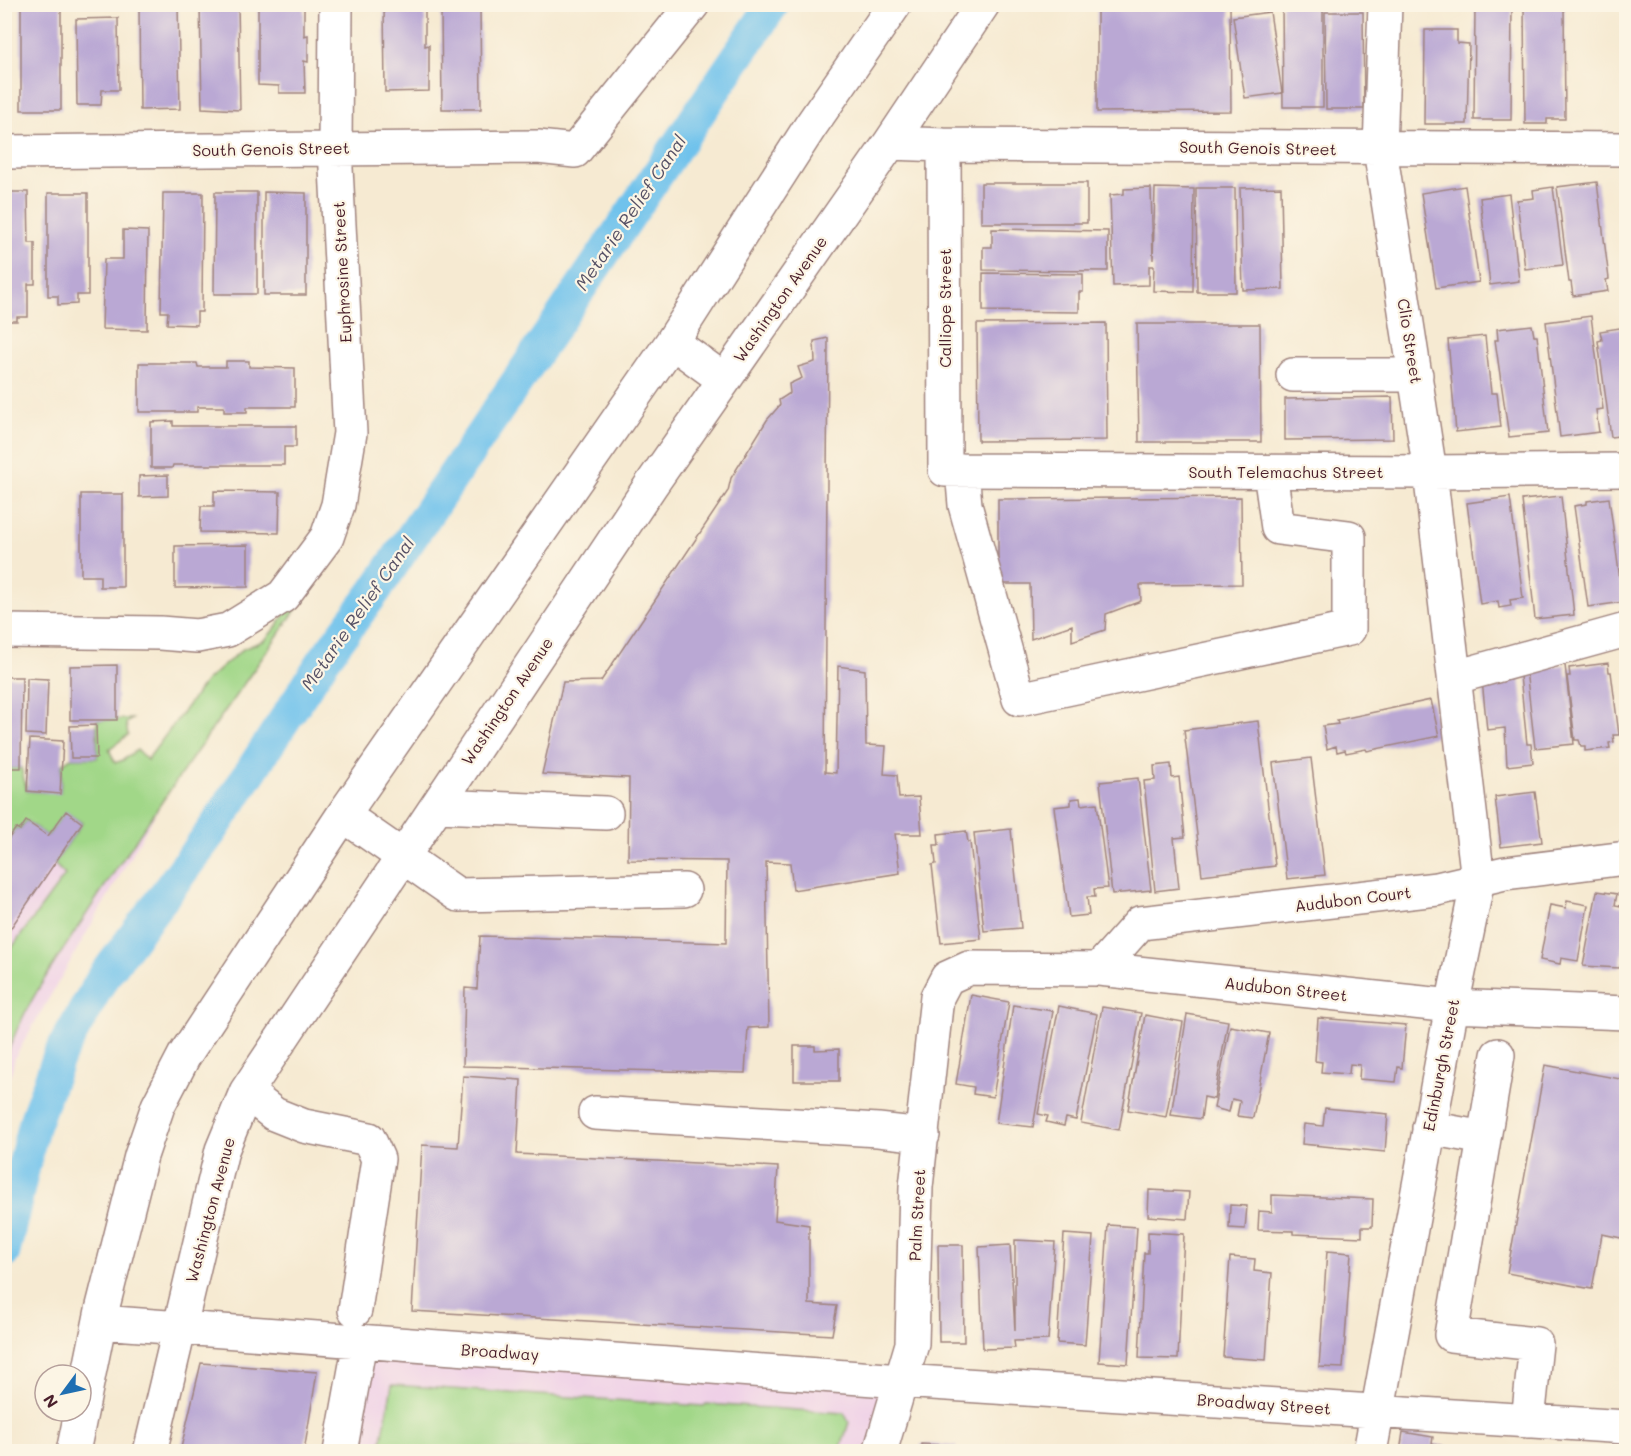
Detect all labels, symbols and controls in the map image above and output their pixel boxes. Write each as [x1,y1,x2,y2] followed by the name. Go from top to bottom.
[569,130,691,295] water label: Metarie Relief Canal
[1179,136,1337,159] street label: South Genois Street
[192,137,350,160] street label: South Genois Street
[327,201,356,343] street label: Euphrosine Street
[728,231,831,366] street label: Washington Avenue
[934,248,955,368] street label: Calliope Street
[1393,297,1428,385] street label: Clio Street
[1189,461,1383,482] street label: South Telemachus Street
[295,531,420,695] water label: Metarie Relief Canal
[456,633,557,769] street label: Washington Avenue
[1294,881,1412,916] street label: Audubon Court
[1224,972,1348,1005] street label: Audubon Street
[1417,997,1464,1133] street label: Edinburgh Street
[180,1135,239,1285] street label: Washington Avenue
[904,1168,929,1262] street label: Palm Street
[460,1338,540,1365] street label: Broadway
[33,1363,93,1423] north arrow
[1196,1388,1332,1419] street label: Broadway Street
[38,1391,62,1412] text: N

